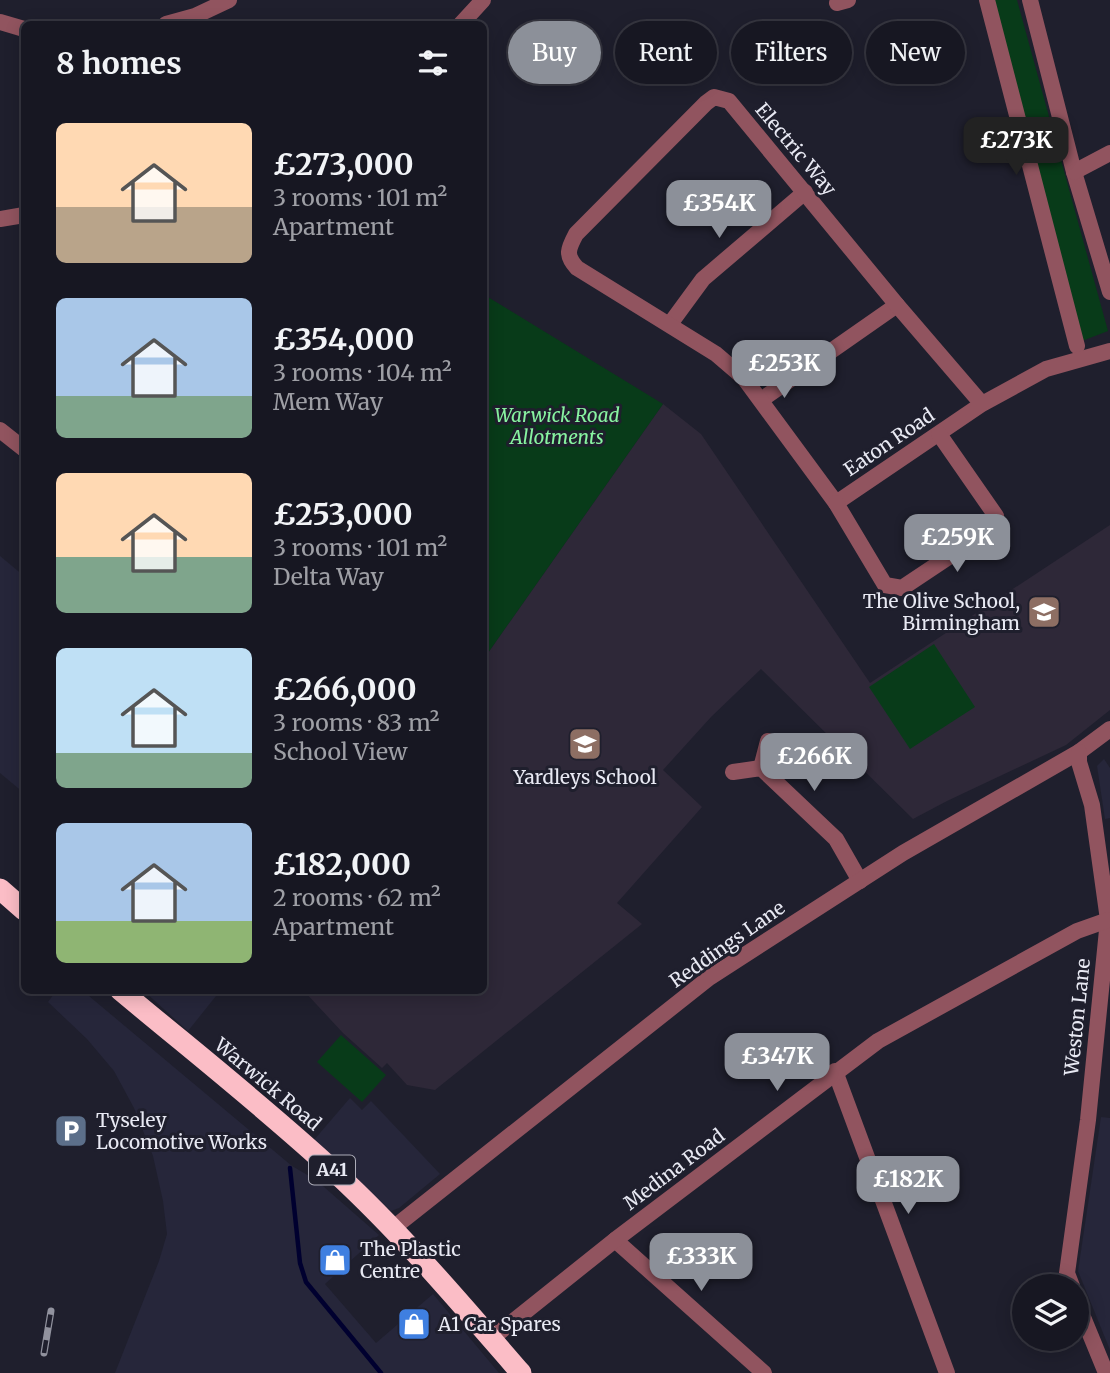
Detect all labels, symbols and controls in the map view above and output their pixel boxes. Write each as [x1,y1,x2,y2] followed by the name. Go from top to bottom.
[508,21,601,84] chip: Buy
[615,21,717,84] chip: Rent
[731,21,852,84] chip: Filters
[866,21,965,84] chip: New
[56,44,182,82] text: 8 homes
[414,44,452,82] icon: filters
[750,98,842,200] street label: Electric Way
[967,118,1065,177] pin: £273K
[979,125,1053,154] text: £273K
[273,145,414,183] text: £273,000
[112,151,196,235] icon: home
[670,180,768,240] pin: £354K
[273,183,447,212] text: 3 rooms · 101 m²
[682,188,756,217] text: £354K
[273,212,394,241] text: Apartment
[273,320,414,358] text: £354,000
[112,326,196,410] icon: home
[735,340,833,400] pin: £253K
[748,348,820,377] text: £253K
[273,358,452,387] text: 3 rooms · 104 m²
[273,387,383,416] text: Mem Way
[494,403,620,449] park label: Warwick Road Allotments
[839,403,939,481] street label: Eaton Road
[273,495,413,533] text: £253,000
[112,501,196,585] icon: home
[908,514,1006,574] pin: £259K
[920,522,994,551] text: £259K
[273,533,447,562] text: 3 rooms · 101 m²
[273,562,384,591] text: Delta Way
[863,589,1020,635] place label: The Olive School, Birmingham
[1025,593,1063,631] school or university icon: The Olive School, Birmingham
[273,670,417,708] text: £266,000
[112,676,196,760] icon: home
[273,708,439,737] text: 3 rooms · 83 m²
[566,725,604,763] school or university icon: Yardleys School
[765,734,863,793] pin: £266K
[273,737,407,766] text: School View
[776,741,852,770] text: £266K
[512,765,657,789] place label: Yardleys School
[273,845,411,883] text: £182,000
[112,851,196,935] icon: home
[273,883,441,912] text: 2 rooms · 62 m²
[665,895,789,993] street label: Reddings Lane
[273,912,394,941] text: Apartment
[1059,957,1095,1078] street label: Weston Lane
[209,1032,326,1136] street label: Warwick Road
[728,1034,826,1093] pin: £347K
[741,1041,813,1070] text: £347K
[96,1108,267,1154] place label: Tyseley Locomotive Works
[52,1112,90,1150] parking icon: Tyseley Locomotive Works
[619,1123,729,1215] street label: Medina Road
[309,1156,355,1184] road number: A41
[859,1156,957,1216] pin: £182K
[873,1164,943,1193] text: £182K
[652,1234,750,1293] pin: £333K
[360,1237,461,1283] place label: The Plastic Centre
[316,1241,354,1279] shop icon: The Plastic Centre
[666,1241,736,1270] text: £333K
[1012,1274,1089,1351] map controls
[1012,1274,1089,1351] button: layers
[395,1305,433,1343] shop icon: A1 Car Spares
[437,1312,561,1336] place label: A1 Car Spares

